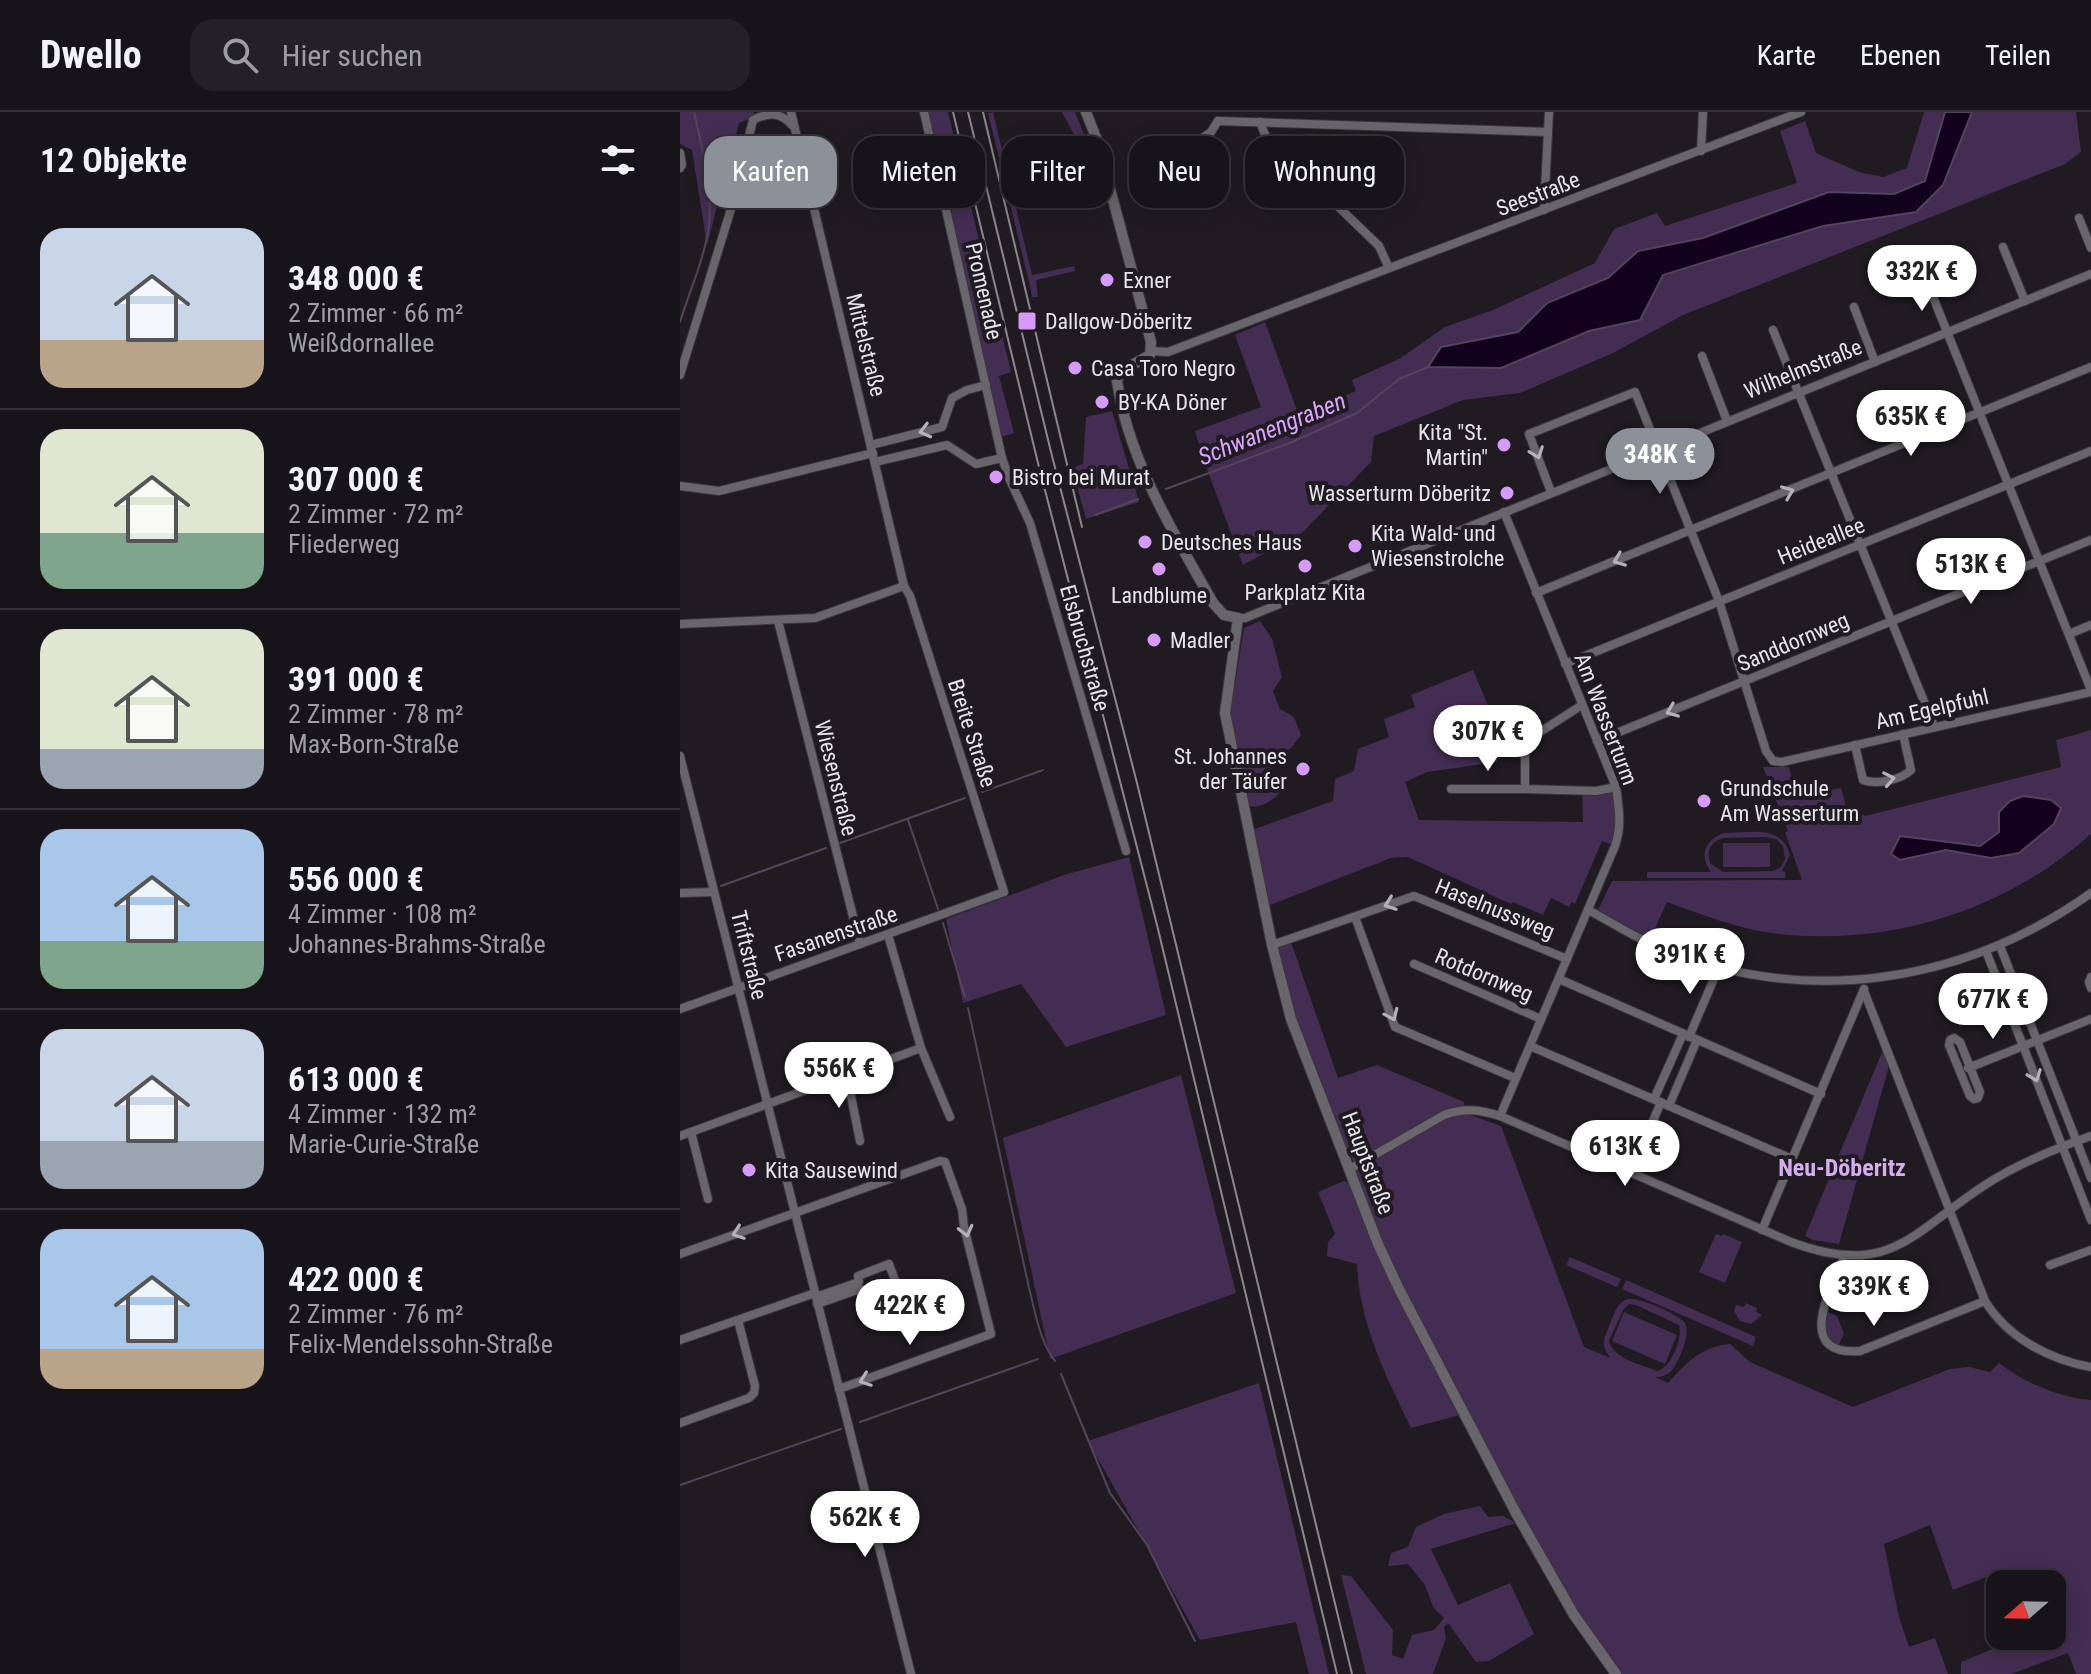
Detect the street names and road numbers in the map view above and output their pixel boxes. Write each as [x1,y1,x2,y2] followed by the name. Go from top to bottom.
[1493,167,1583,221] street label: Seestraße
[961,240,1007,342] street label: Promenade
[841,291,891,399] street label: Mittelstraße
[1741,334,1865,404] street label: Wilhelmstraße
[1774,512,1868,570] street label: Heideallee
[1055,582,1115,714] street label: Elsbruchstraße
[1734,607,1852,677] street label: Sanddornweg
[1569,650,1643,788] street label: Am Wasserturm
[943,676,1001,790] street label: Breite Straße
[1873,684,1991,734] street label: Am Egelpfuhl
[810,718,862,838] street label: Wiesenstraße
[1432,874,1558,944] street label: Haselnussweg
[771,901,901,967] street label: Fasanenstraße
[726,908,772,1002] street label: Triftstraße
[1431,943,1537,1007] street label: Rotdornweg
[1337,1108,1399,1218] street label: Hauptstraße

